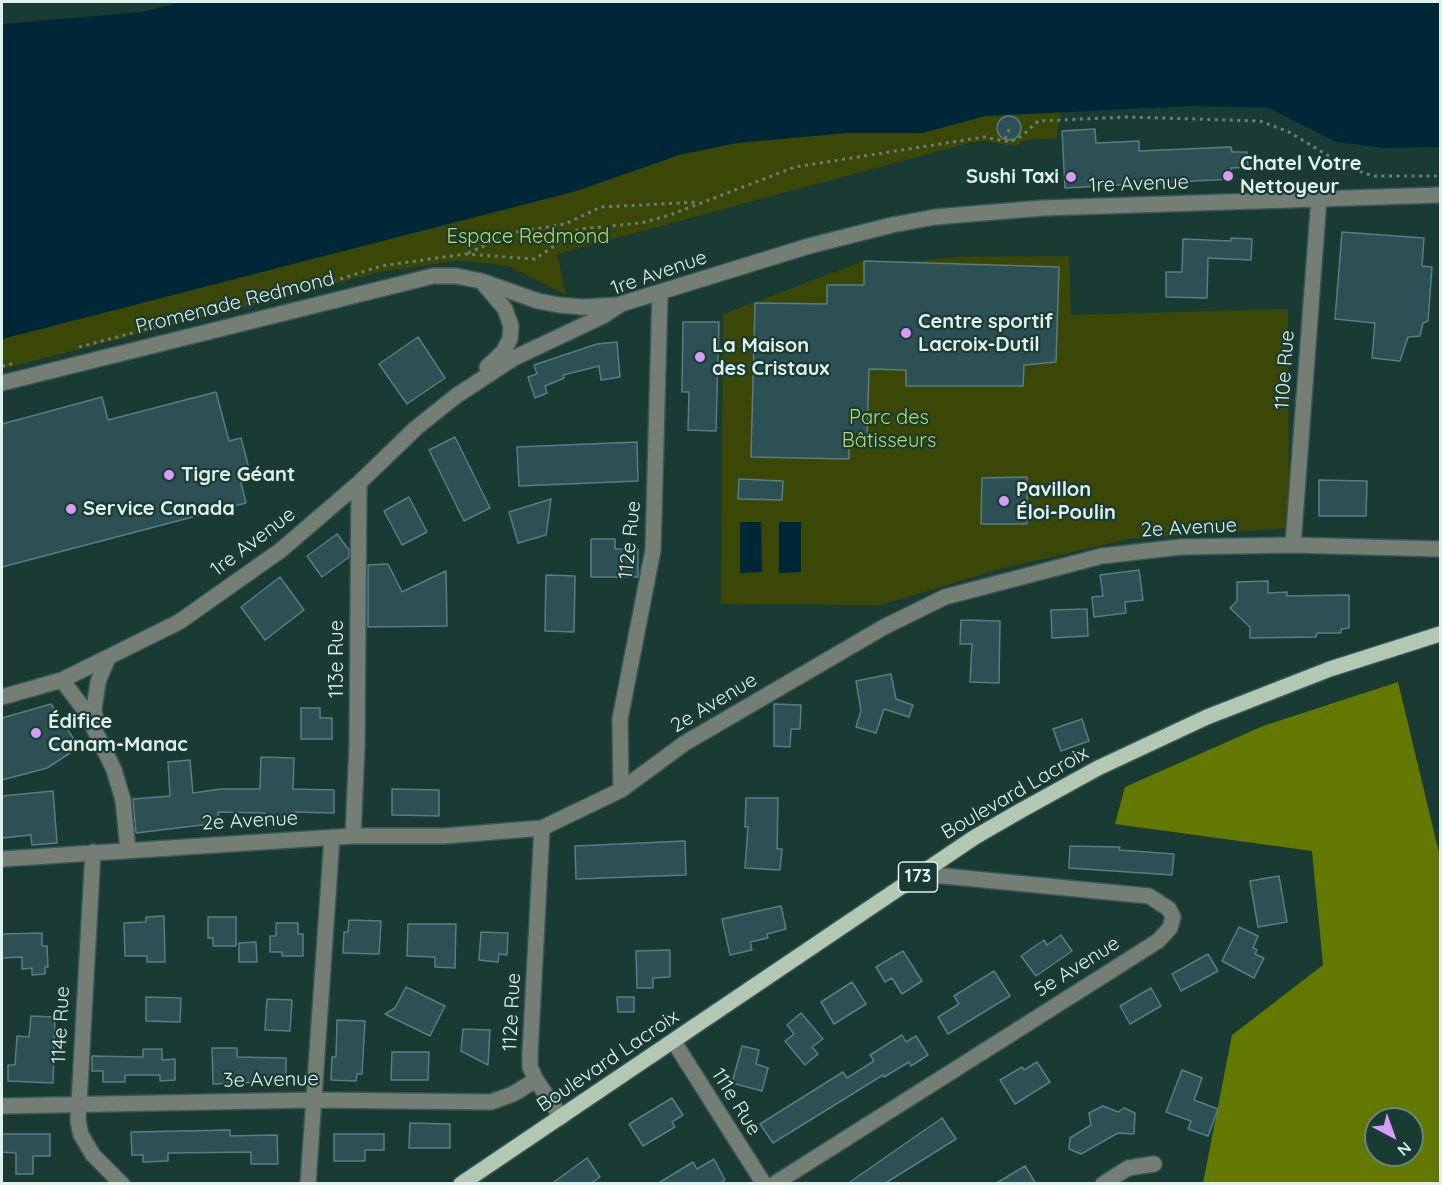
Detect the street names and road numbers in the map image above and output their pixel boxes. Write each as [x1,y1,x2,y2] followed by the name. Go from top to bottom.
[1089,170,1189,198] street label: 1re Avenue
[608,245,710,301] street label: 1re Avenue
[133,267,337,339] street label: Promenade Redmond
[1270,330,1300,410] street label: 110e Rue
[614,500,646,580] street label: 112e Rue
[206,502,300,582] street label: 1re Avenue
[1140,513,1238,543] street label: 2e Avenue
[325,620,349,698] street label: 113e Rue
[667,668,761,738] street label: 2e Avenue
[937,741,1093,845] street label: Boulevard Lacroix
[201,806,299,836] street label: 2e Avenue
[898,862,938,892] road number: 173
[1030,931,1124,1003] street label: 5e Avenue
[498,972,526,1052] street label: 112e Rue
[47,986,75,1064] street label: 114e Rue
[532,1005,684,1117] street label: Boulevard Lacroix
[706,1064,766,1140] street label: 111e Rue
[223,1067,319,1093] street label: 3e Avenue

